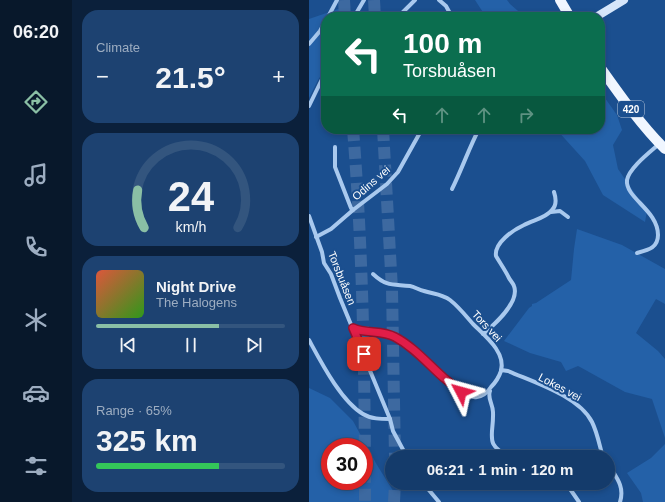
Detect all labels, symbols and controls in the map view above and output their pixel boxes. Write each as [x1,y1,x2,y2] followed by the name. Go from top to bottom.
[13,22,59,42] text: 06:20
[337,28,389,80] icon: left
[403,28,482,59] text: 100 m
[96,40,140,55] text: Climate
[155,61,226,94] text: 21.5°
[403,61,496,81] text: Torsbuåsen
[96,64,109,89] text: −
[272,64,285,89] text: +
[22,88,50,116] icon: directions
[618,101,644,117] road number: 420
[389,104,411,126] icon: left
[431,104,453,126] icon: ahead
[473,104,495,126] icon: ahead
[515,104,537,126] icon: right
[22,161,50,189] icon: music
[350,163,392,203] street label: Odins vei
[167,172,214,219] text: 24
[175,218,206,234] text: km/h
[22,233,50,261] icon: phone
[326,249,358,307] street label: Torsbuåsen
[156,278,236,295] text: Night Drive
[156,295,237,310] text: The Halogens
[22,306,50,334] icon: climate
[470,308,504,344] street label: Tors vei
[117,334,139,356] icon: previous
[180,334,202,356] icon: pause
[243,334,265,356] icon: next
[347,337,381,371] pin
[353,343,375,365] icon: arrive
[440,371,482,413] position arrow
[537,371,583,403] street label: Lokes vei
[22,379,50,407] icon: car
[96,403,172,418] text: Range · 65%
[96,424,198,457] text: 325 km
[321,438,373,490] speed limit sign: 30
[22,452,50,480] icon: filters
[427,461,573,478] text: 06:21 · 1 min · 120 m

